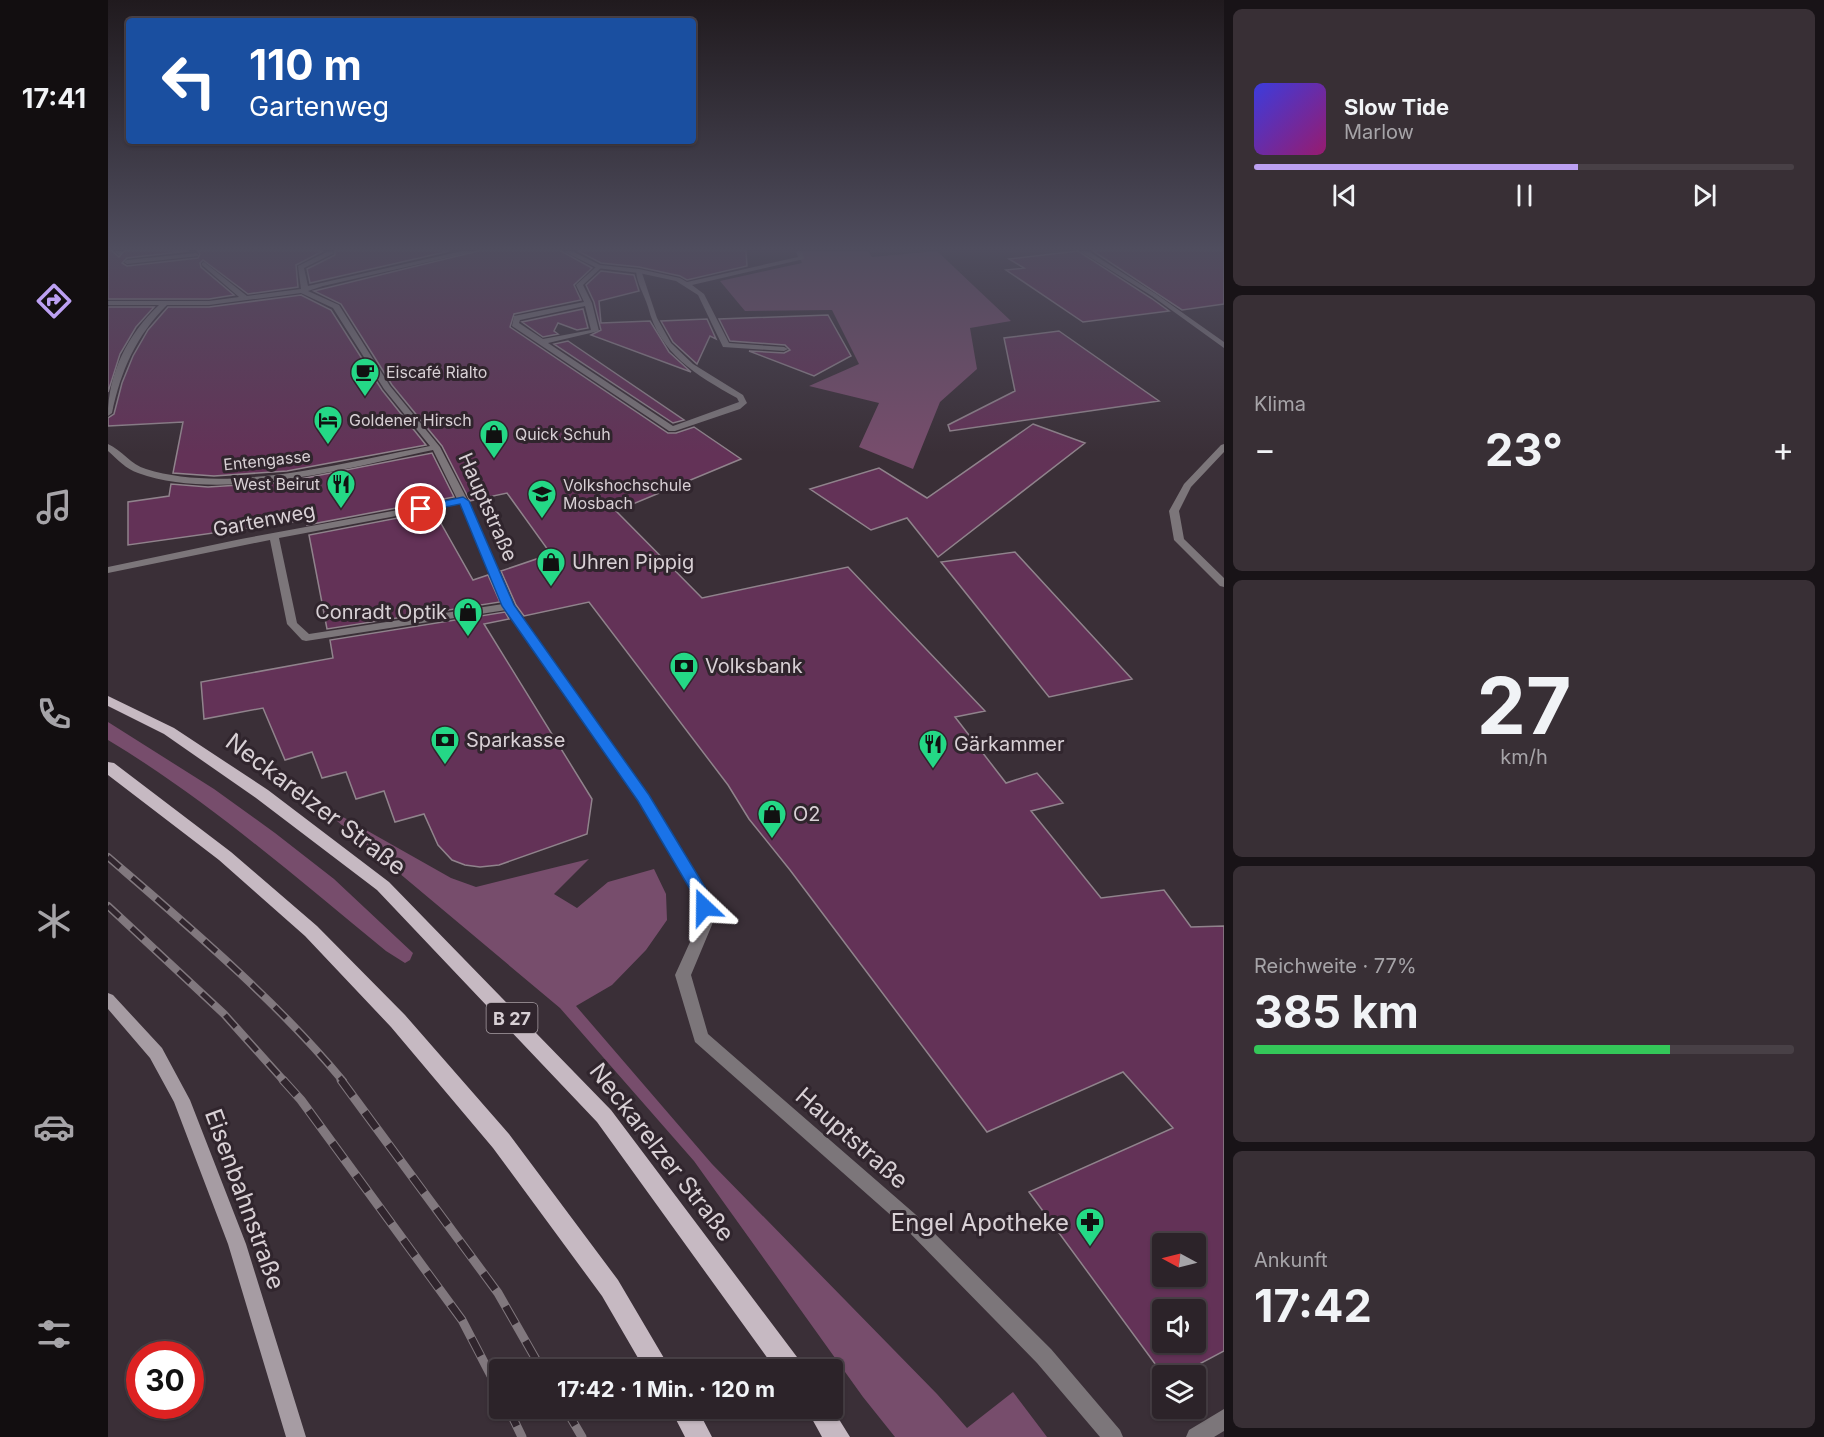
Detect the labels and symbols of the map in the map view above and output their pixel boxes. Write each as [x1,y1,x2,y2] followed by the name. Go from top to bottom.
[349,356,381,398] cafe icon: Eiscafé Rialto
[386,362,487,382] place label: Eiscafé Rialto
[312,404,344,446] hotel icon: Goldener Hirsch
[349,410,472,430] place label: Goldener Hirsch
[478,418,510,460] shop icon: Quick Schuh
[515,424,611,444] place label: Quick Schuh
[222,445,312,475] street label: Entengasse
[453,449,523,565] street label: Hauptstraße
[325,468,357,510] restaurant icon: West Beirut
[233,474,320,494] place label: West Beirut
[563,475,691,513] place label: Volkshochschule Mosbach
[526,478,558,520] school or university icon: Volkshochschule Mosbach
[395,483,446,534] pin
[211,498,317,542] street label: Gartenweg
[535,546,567,588] shop icon: Uhren Pippig
[572,550,694,574] place label: Uhren Pippig
[452,596,484,638] shop icon: Conradt Optik
[315,600,447,624] place label: Conradt Optik
[668,650,700,692] bank icon: Volksbank
[705,654,803,678] place label: Volksbank
[429,724,461,766] bank icon: Sparkasse
[220,727,412,881] street label: Neckarelzer Straße
[466,728,565,752] place label: Sparkasse
[917,728,949,770] restaurant icon: Gärkammer
[954,732,1065,756] place label: Gärkammer
[756,798,788,840] shop icon: O2
[793,802,821,826] place label: O2
[672,875,736,939] position arrow
[486,1003,538,1033] road number: B 27
[583,1057,741,1247] street label: Neckarelzer Straße
[790,1081,914,1195] street label: Hauptstraße
[199,1105,291,1293] street label: Eisenbahnstraße
[1074,1206,1106,1248] pharmacy icon: Engel Apotheke
[891,1208,1069,1237] place label: Engel Apotheke
[1152,1233,1206,1287] north arrow
[126,1341,204,1419] speed limit sign: 30

